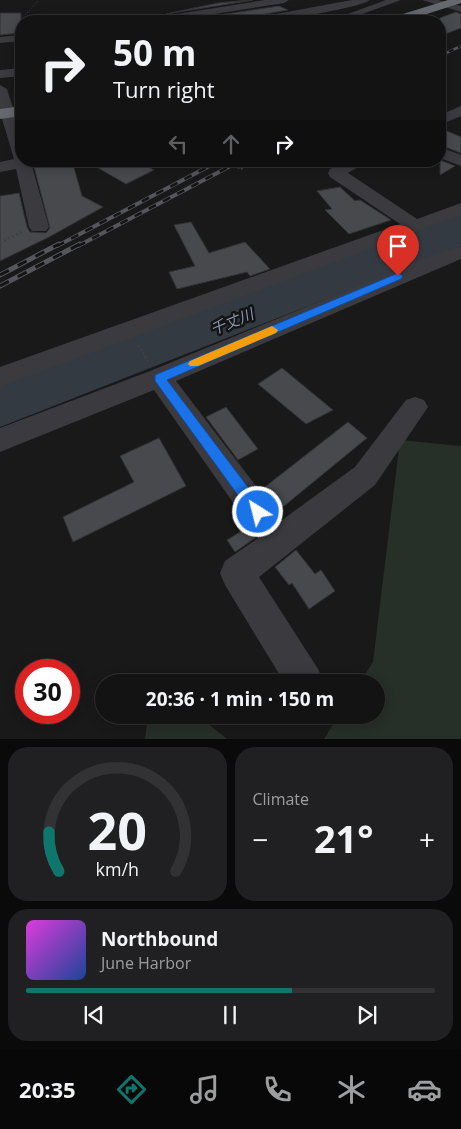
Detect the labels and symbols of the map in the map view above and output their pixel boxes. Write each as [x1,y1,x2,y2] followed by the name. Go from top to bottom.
[377,225,419,276] pin
[207,303,258,339] water label: 千丈川
[231,485,283,537] position arrow
[15,659,80,724] speed limit sign: 30

